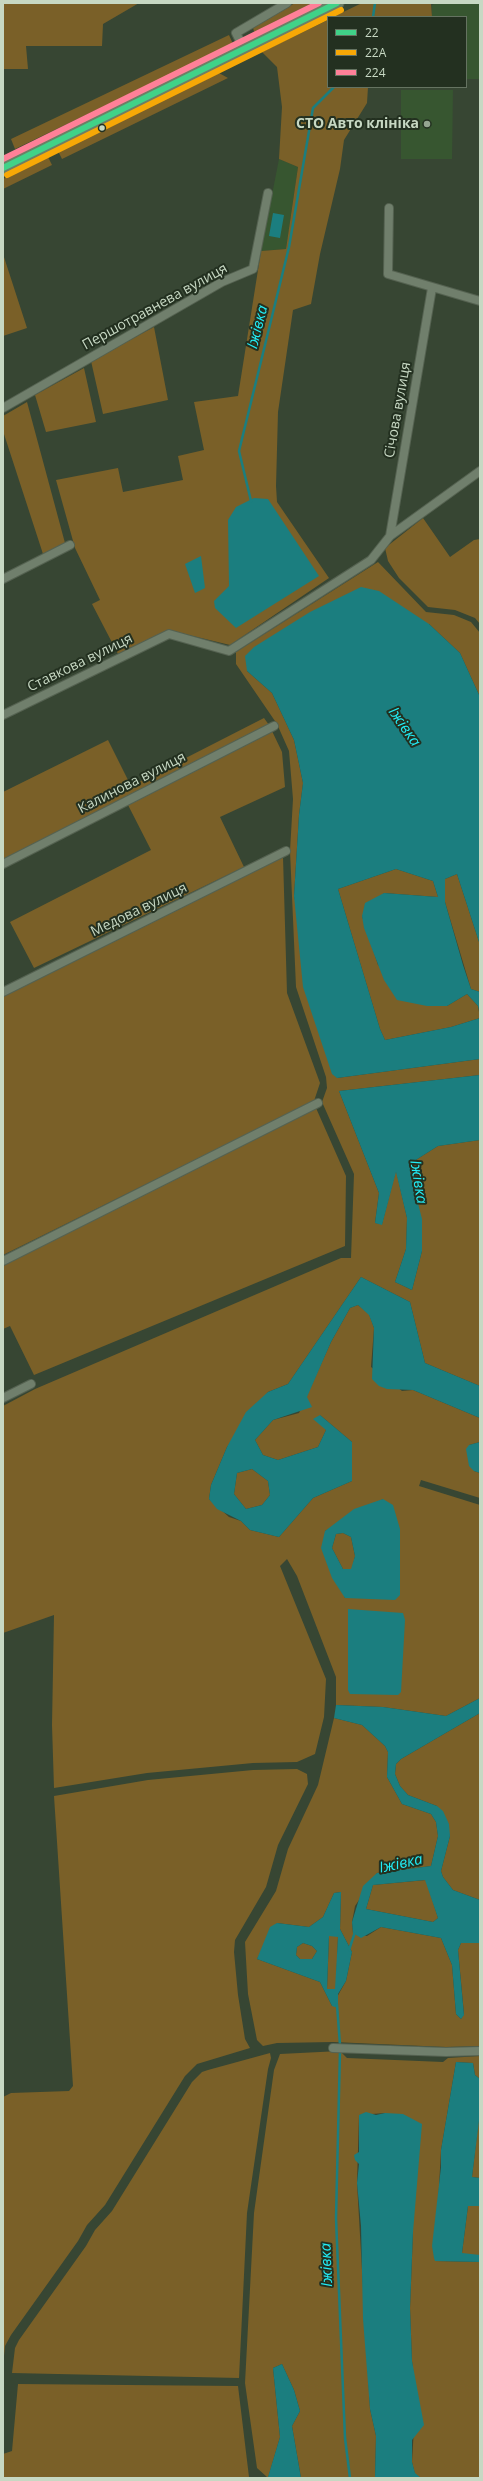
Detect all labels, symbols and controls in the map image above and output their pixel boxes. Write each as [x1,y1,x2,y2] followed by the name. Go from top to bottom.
[327,16,467,88] legend
[365,24,379,41] text: 22
[365,44,386,61] text: 22А
[365,64,386,81] text: 224
[296,116,419,132] place label: СТО Авто клініка
[422,119,432,129] marker: СТО Авто клініка
[97,123,107,133] unlabelled marker
[80,260,230,354] street label: Першотравнева вулиця
[244,303,272,351] water label: Іжівка
[381,361,415,459] street label: Січова вулиця
[25,630,135,696] street label: Ставкова вулиця
[384,704,424,750] water label: Іжівка
[75,749,189,817] street label: Калинова вулиця
[88,879,190,941] street label: Медова вулиця
[406,1159,430,1205] water label: Іжівка
[378,1851,424,1877] water label: Іжівка
[317,2243,337,2287] water label: Іжівка

